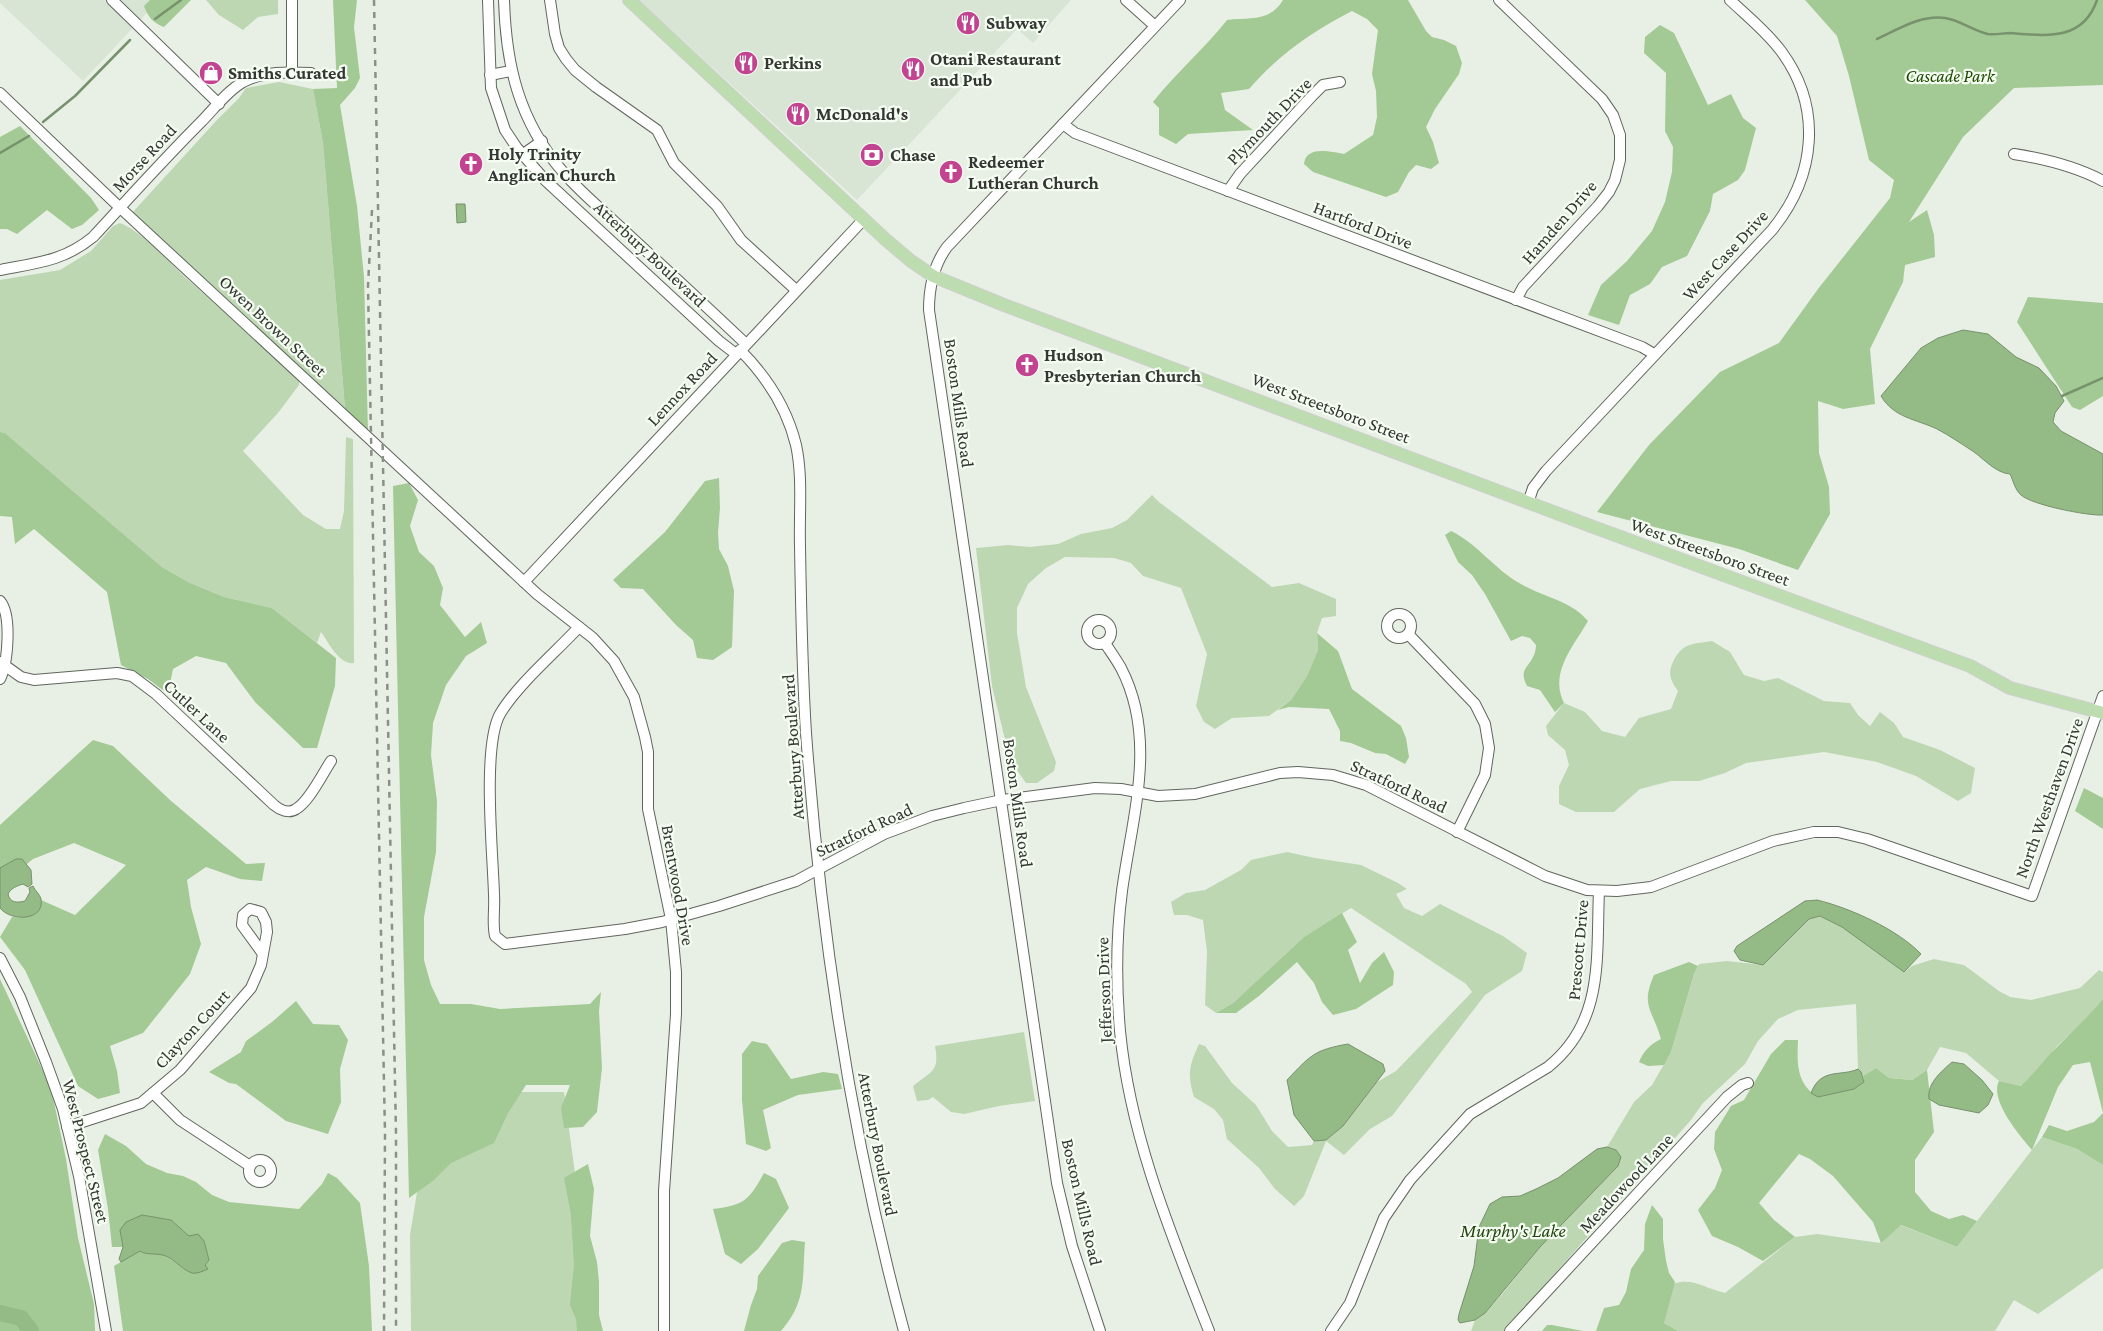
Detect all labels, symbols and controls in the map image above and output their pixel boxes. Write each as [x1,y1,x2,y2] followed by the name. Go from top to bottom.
[955,10,981,36] restaurant icon: Subway
[986,13,1047,33] place label: Subway
[930,49,1061,90] place label: Otani Restaurant and Pub
[733,50,759,76] restaurant icon: Perkins
[764,53,822,73] place label: Perkins
[900,56,926,82] restaurant icon: Otani Restaurant and Pub
[198,60,224,86] shop icon: Smiths Curated
[228,63,346,83] place label: Smiths Curated
[1905,66,1996,86] park label: Cascade Park
[1222,73,1316,169] street label: Plymouth Drive
[785,101,811,127] restaurant icon: McDonald's
[816,104,908,124] place label: McDonald's
[108,120,181,196] street label: Morse Road
[859,142,885,168] bank icon: Chase
[487,144,616,185] place label: Holy Trinity Anglican Church
[890,145,936,165] place label: Chase
[458,151,484,177] church icon: Holy Trinity Anglican Church
[968,152,1100,193] place label: Redeemer Lutheran Church
[938,159,964,185] church icon: Redeemer Lutheran Church
[1517,176,1601,268] street label: Hamden Drive
[590,197,711,311] street label: Atterbury Boulevard
[1311,197,1416,253] street label: Hartford Drive
[1678,206,1772,304] street label: West Case Drive
[215,271,332,382] street label: Owen Brown Street
[940,337,978,469] street label: Boston Mills Road
[1044,345,1202,386] place label: Hudson Presbyterian Church
[643,348,721,430] street label: Lennox Road
[1014,352,1040,378] church icon: Hudson Presbyterian Church
[1249,369,1414,448] street label: West Streetsboro Street
[1628,514,1793,590] street label: West Streetsboro Street
[778,673,808,820] street label: Atterbury Boulevard
[160,675,234,747] street label: Cutler Lane
[2011,715,2087,881] street label: North Westhaven Drive
[999,737,1037,869] street label: Boston Mills Road
[1348,755,1451,817] street label: Stratford Road
[813,799,916,861] street label: Stratford Road
[658,823,698,947] street label: Brentwood Drive
[1564,899,1592,1001] street label: Prescott Drive
[1092,937,1116,1045] street label: Jefferson Drive
[150,984,235,1073] street label: Clayton Court
[854,1070,902,1218] street label: Atterbury Boulevard
[58,1077,114,1226] street label: West Prospect Street
[1575,1129,1677,1237] street label: Meadowood Lane
[1058,1137,1106,1268] street label: Boston Mills Road
[1459,1220,1566,1241] water label: Murphy's Lake

